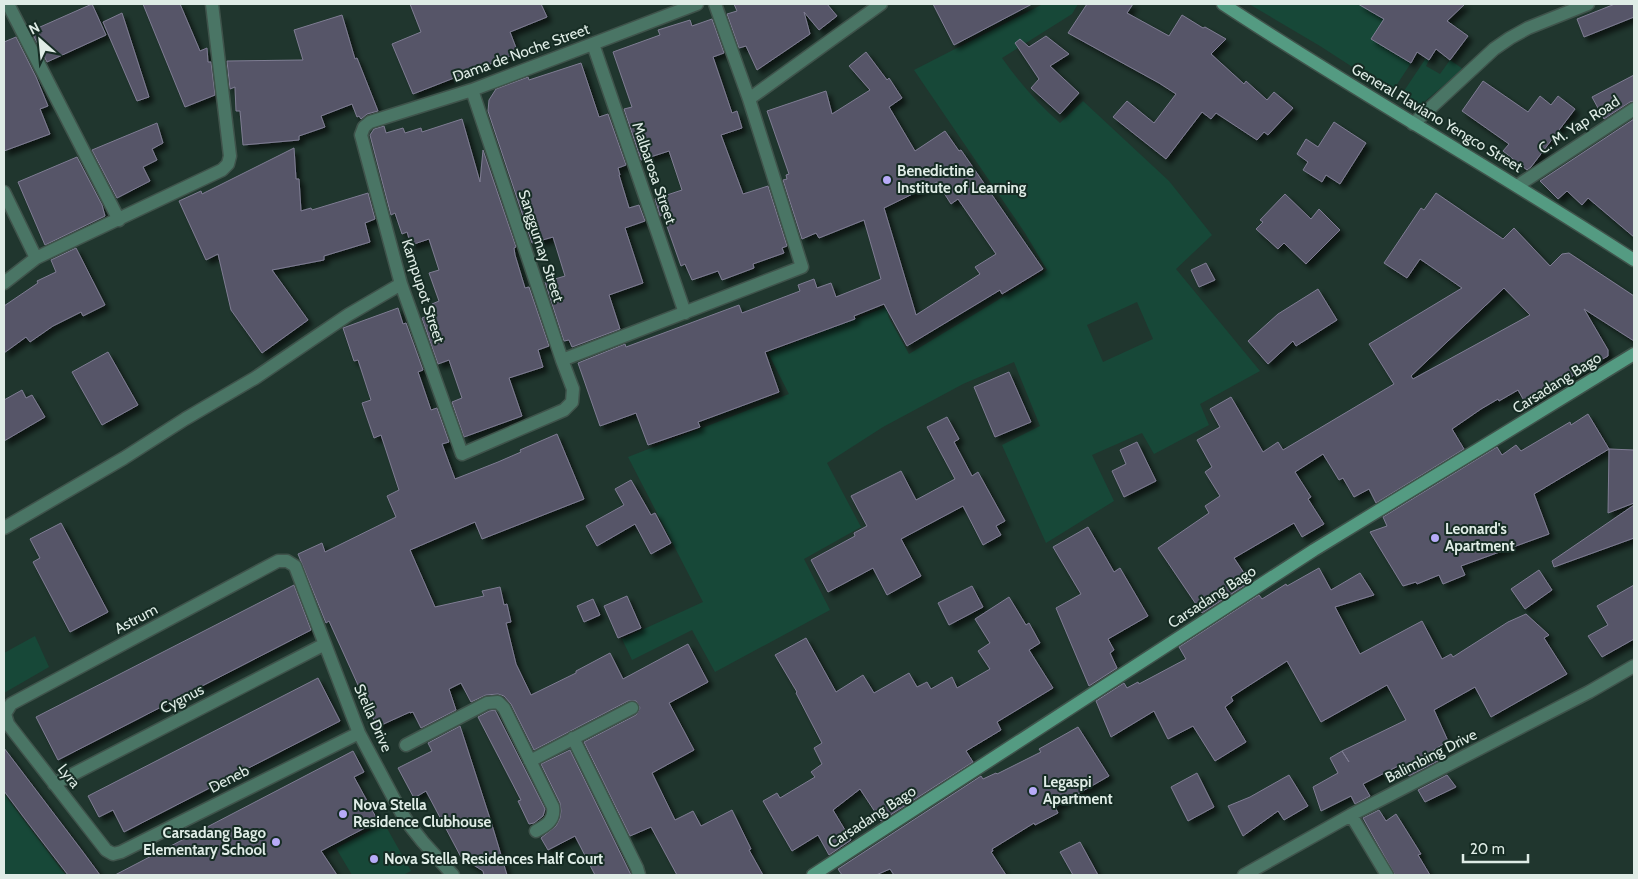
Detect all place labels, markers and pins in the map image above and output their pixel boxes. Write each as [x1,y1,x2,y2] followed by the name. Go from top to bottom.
[897,162,1027,197] place label: Benedictine Institute of Learning
[881,174,893,186] marker: Benedictine Institute of Learning
[1445,520,1515,555] place label: Leonard's Apartment
[1429,532,1441,544] marker: Leonard's Apartment
[1043,773,1113,808] place label: Legaspi Apartment
[1027,785,1039,797] marker: Legaspi Apartment
[353,796,491,831] place label: Nova Stella Residence Clubhouse
[337,808,349,820] marker: Nova Stella Residence Clubhouse
[143,824,266,859] place label: Carsadang Bago Elementary School
[270,836,282,848] marker: Carsadang Bago Elementary School
[384,850,603,868] place label: Nova Stella Residences Half Court
[368,853,380,865] marker: Nova Stella Residences Half Court

